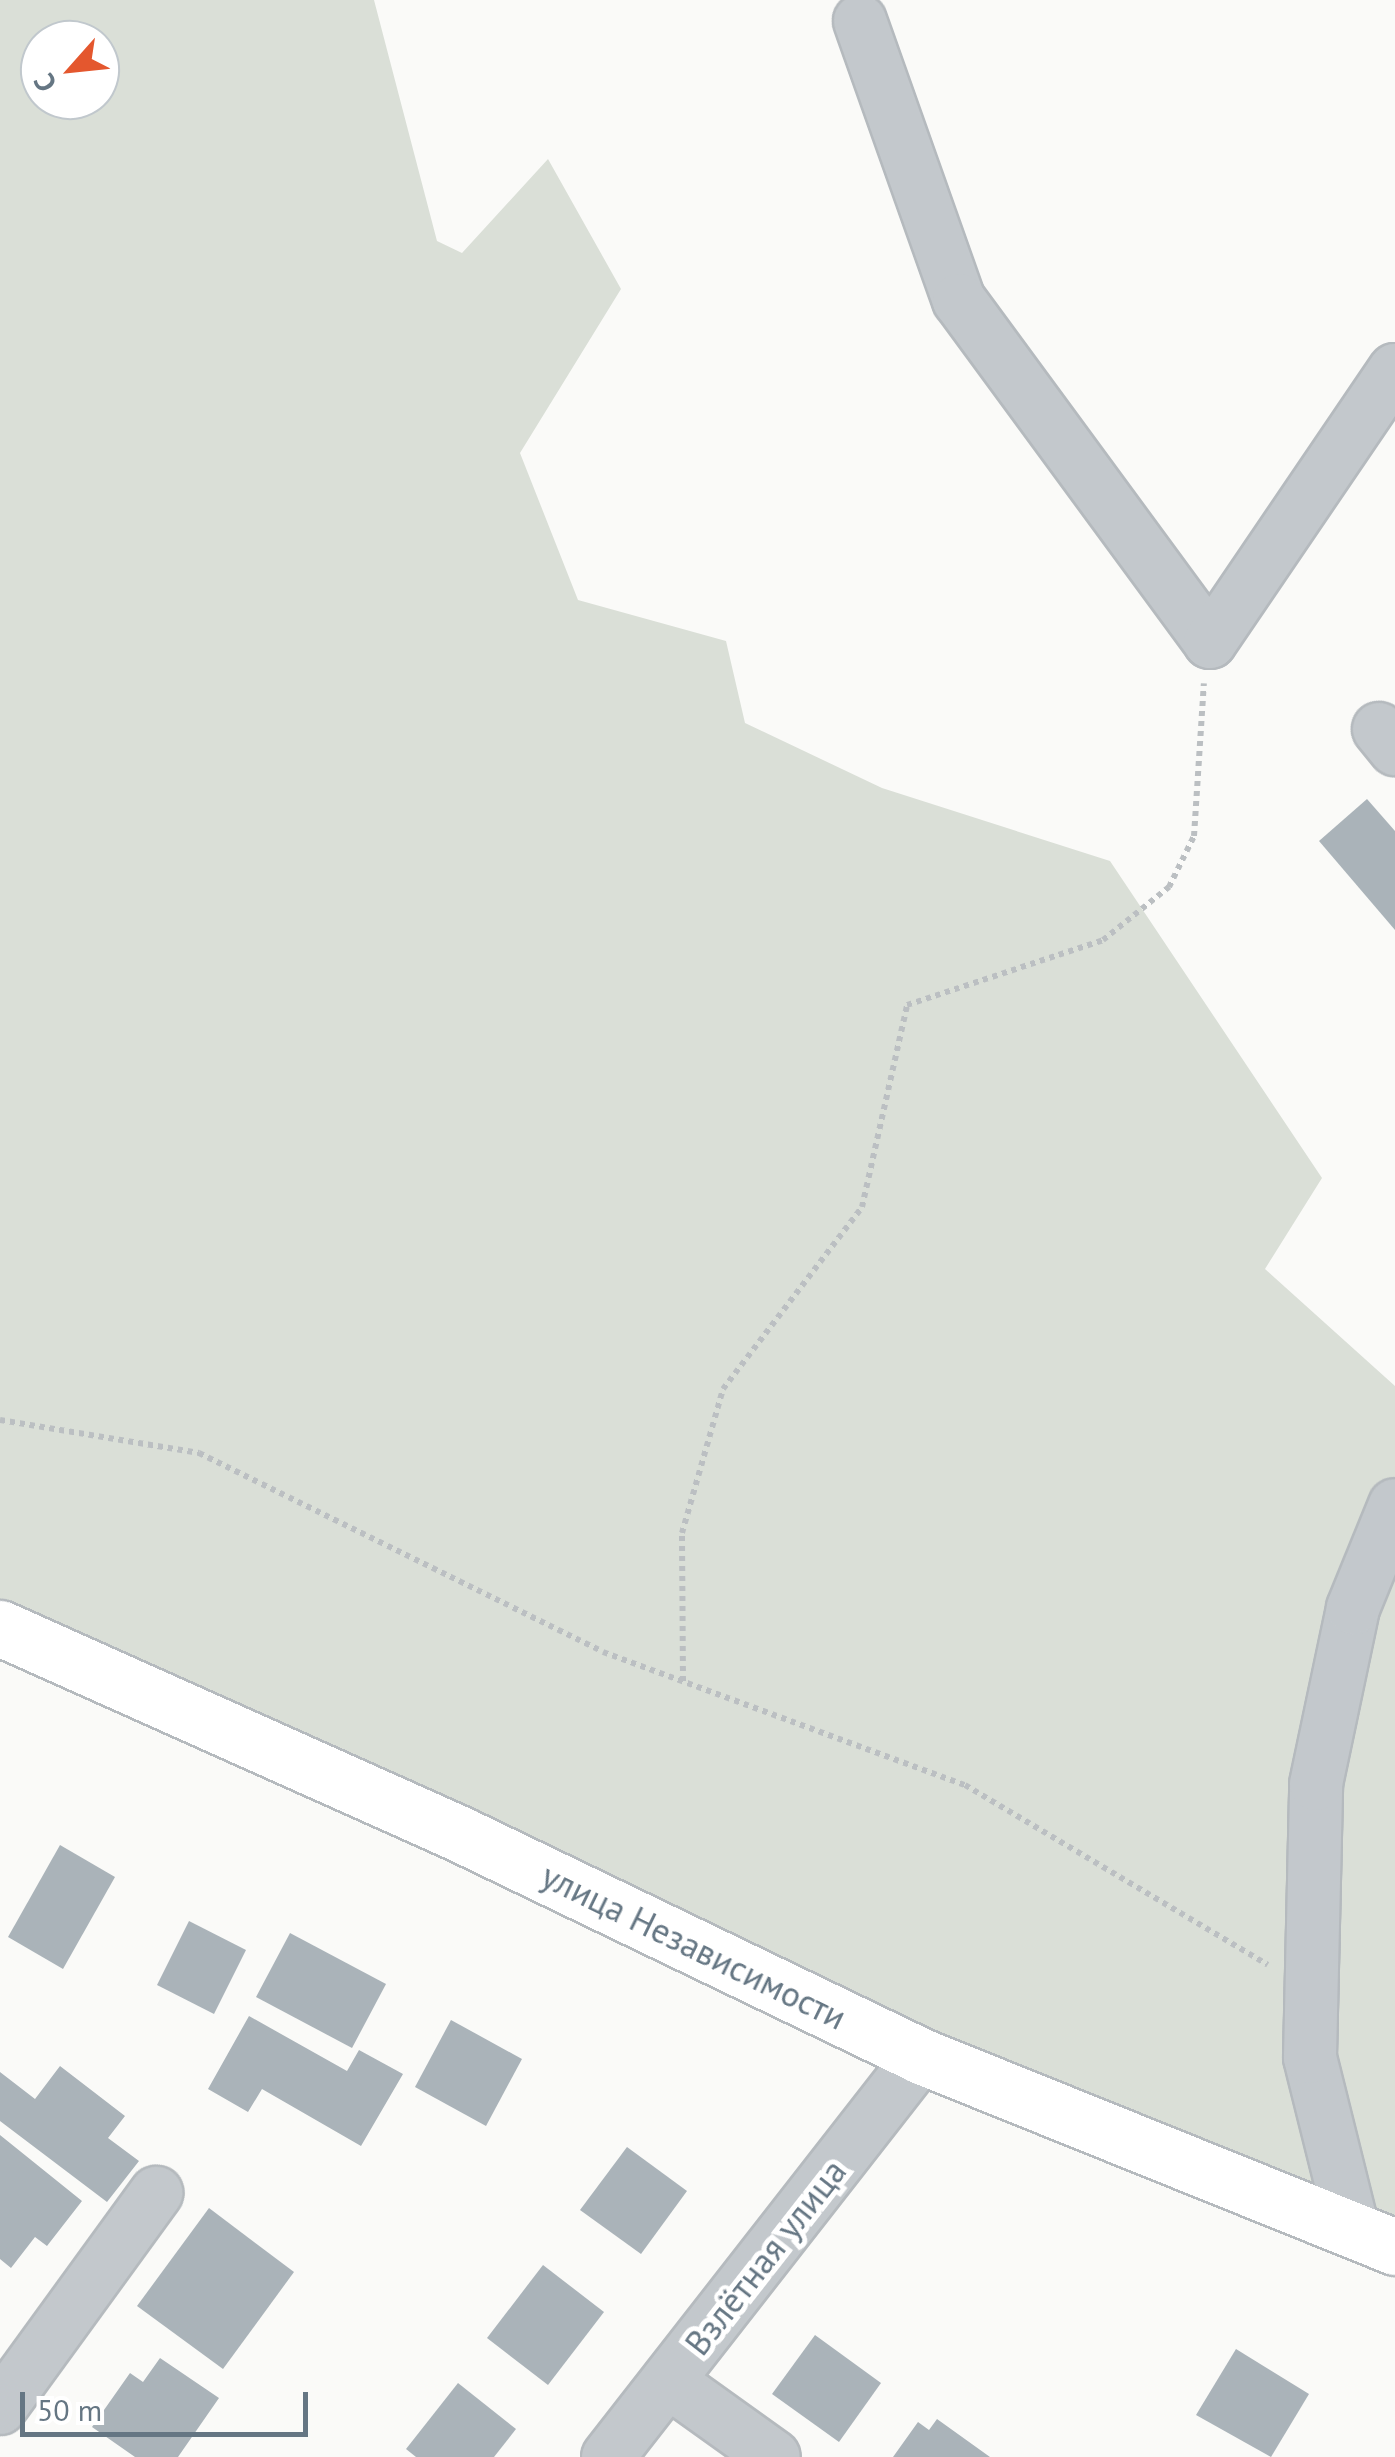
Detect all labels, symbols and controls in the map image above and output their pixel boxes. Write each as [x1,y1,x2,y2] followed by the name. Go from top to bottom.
[20,20,120,120] north arrow
[25,68,65,98] text: С
[535,1854,853,2038] street label: улица Независимости
[676,2151,854,2363] street label: Взлётная улица
[25,2372,312,2434] scale bar
[37,2390,102,2429] text: 50 m

